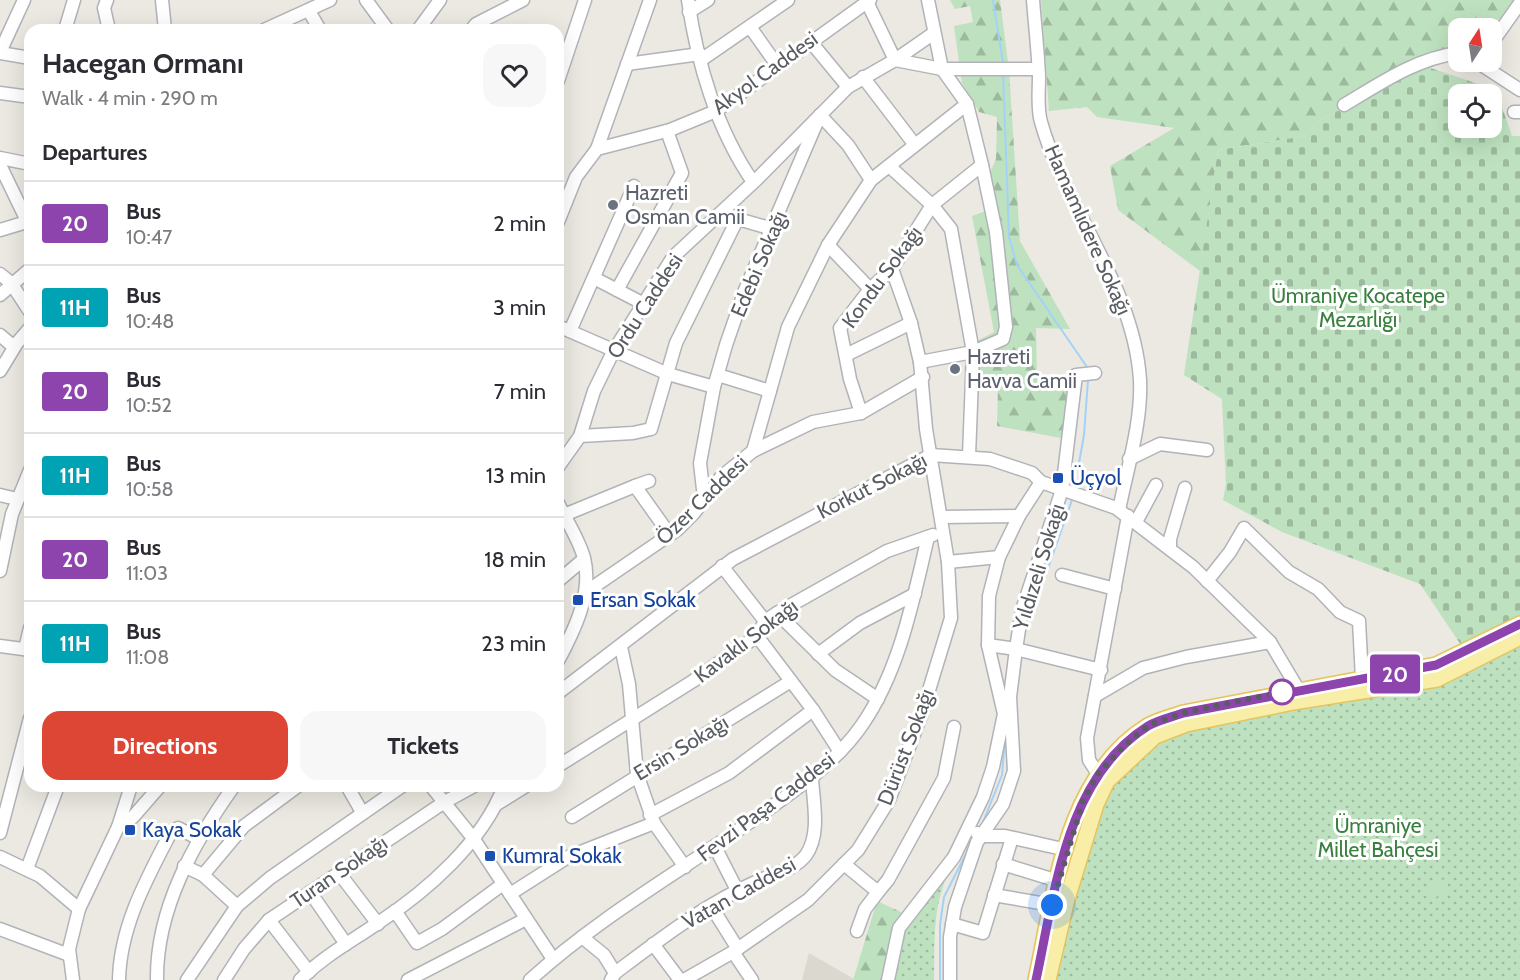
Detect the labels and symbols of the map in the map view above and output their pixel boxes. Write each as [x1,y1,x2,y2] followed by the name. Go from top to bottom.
[1448,18,1502,72] north arrow
[707,26,822,119] street label: Akyol Caddesi
[1040,141,1137,319] street label: Hamamlıdere Sokağı
[625,180,745,229] place label: Hazreti Osman Camii
[606,198,620,212] marker: Hazreti Osman Camii
[725,207,792,321] street label: Edebi Sokağı
[836,221,927,333] street label: Kondu Sokağı
[601,249,688,363] street label: Ordu Caddesi
[1271,283,1445,332] park label: Ümraniye Kocatepe Mezarlığı
[967,344,1077,393] place label: Hazreti Havva Camii
[948,362,962,376] marker: Hazreti Havva Camii
[813,447,931,524] street label: Korkut Sokağı
[651,450,753,550] street label: Özer Caddesi
[1070,465,1121,490] place label: Üçyol
[1051,471,1065,485] marker: Üçyol
[1007,501,1070,634] street label: Yıldızeli Sokağı
[590,587,697,612] place label: Ersan Sokak
[571,593,585,607] marker: Ersan Sokak
[689,593,803,688] street label: Kavaklı Sokağı
[1368,654,1422,694] line badge: 20
[1269,679,1295,705] unlabelled marker
[872,685,939,808] street label: Dürüst Sokağı
[629,710,733,786] street label: Ersin Sokağı
[692,747,839,866] street label: Fevzi Paşa Caddesi
[1318,813,1438,862] park label: Ümraniye Millet Bahçesi
[142,817,242,842] place label: Kaya Sokak
[123,823,137,837] marker: Kaya Sokak
[286,830,392,913] street label: Turan Sokağı
[502,843,622,868] place label: Kumral Sokak
[483,849,497,863] marker: Kumral Sokak
[678,851,800,934] street label: Vatan Caddesi
[1037,890,1067,920] your location

